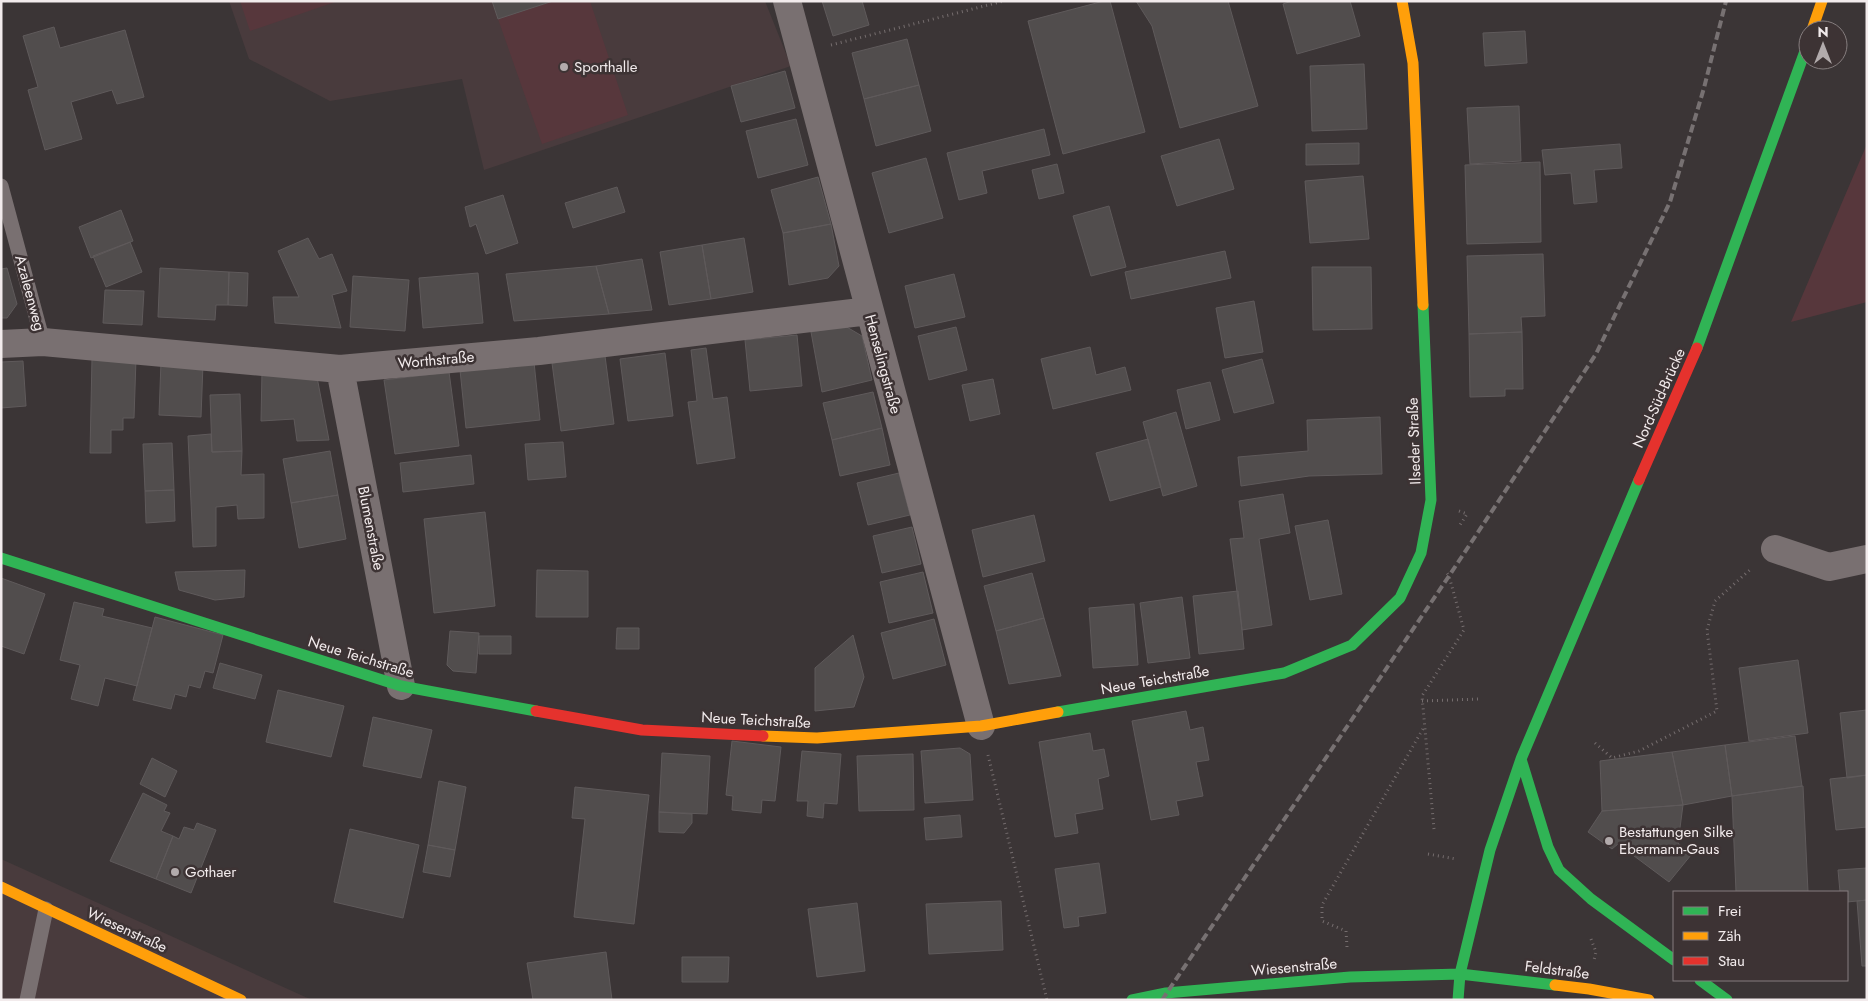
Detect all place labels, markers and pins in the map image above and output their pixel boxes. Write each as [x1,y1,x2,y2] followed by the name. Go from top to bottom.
[574,56,638,78] place label: Sporthalle
[558,61,570,73] marker: Sporthalle
[1619,821,1734,860] place label: Bestattungen Silke Ebermann-Gaus
[1603,835,1615,847] marker: Bestattungen Silke Ebermann-Gaus
[185,861,237,883] place label: Gothaer
[169,866,181,878] marker: Gothaer

